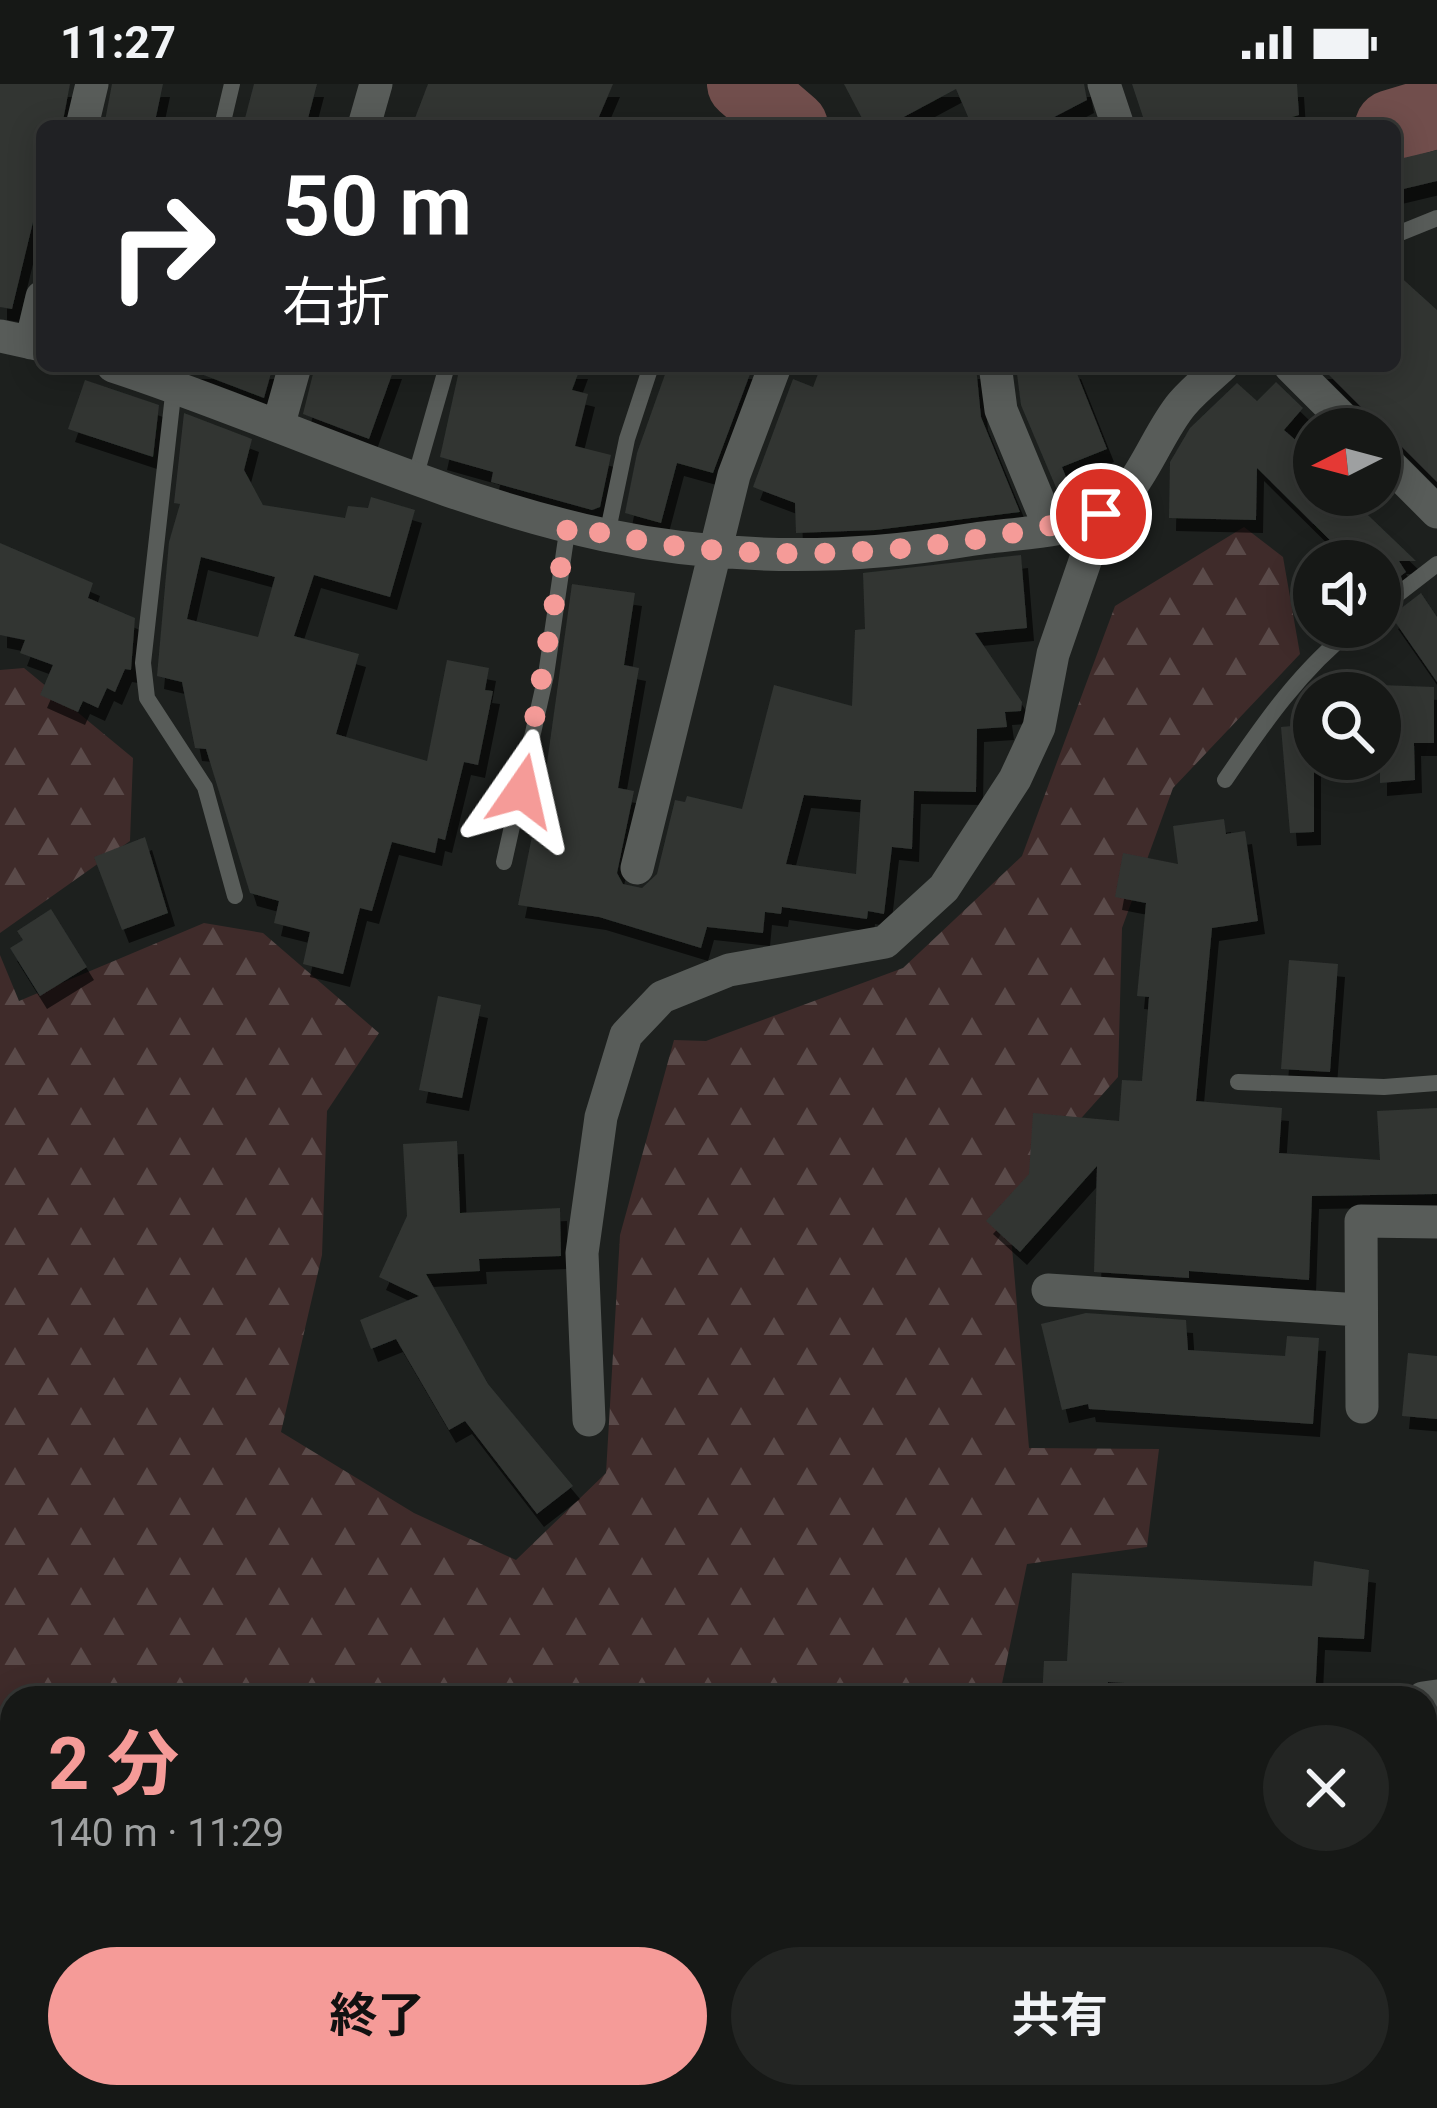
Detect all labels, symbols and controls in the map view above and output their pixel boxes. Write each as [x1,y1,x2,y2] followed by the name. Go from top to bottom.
[60,16,176,69] text: 11:27
[282,157,472,256] text: 50 m
[84,168,240,324] icon: right
[282,271,390,334] text: 右折
[1293,408,1401,516] north arrow
[1293,408,1401,780] map controls
[1050,463,1152,565] pin
[1068,481,1134,547] icon: arrive
[1293,540,1401,648] button: sound
[1293,672,1401,780] button: search
[459,728,585,854] position arrow
[48,1722,179,1807] text: 2 分
[1263,1725,1389,1851] button: close
[48,1810,284,1856] text: 140 m · 11:29
[48,1947,707,2085] button: 終了
[731,1947,1389,2085] button: 共有

